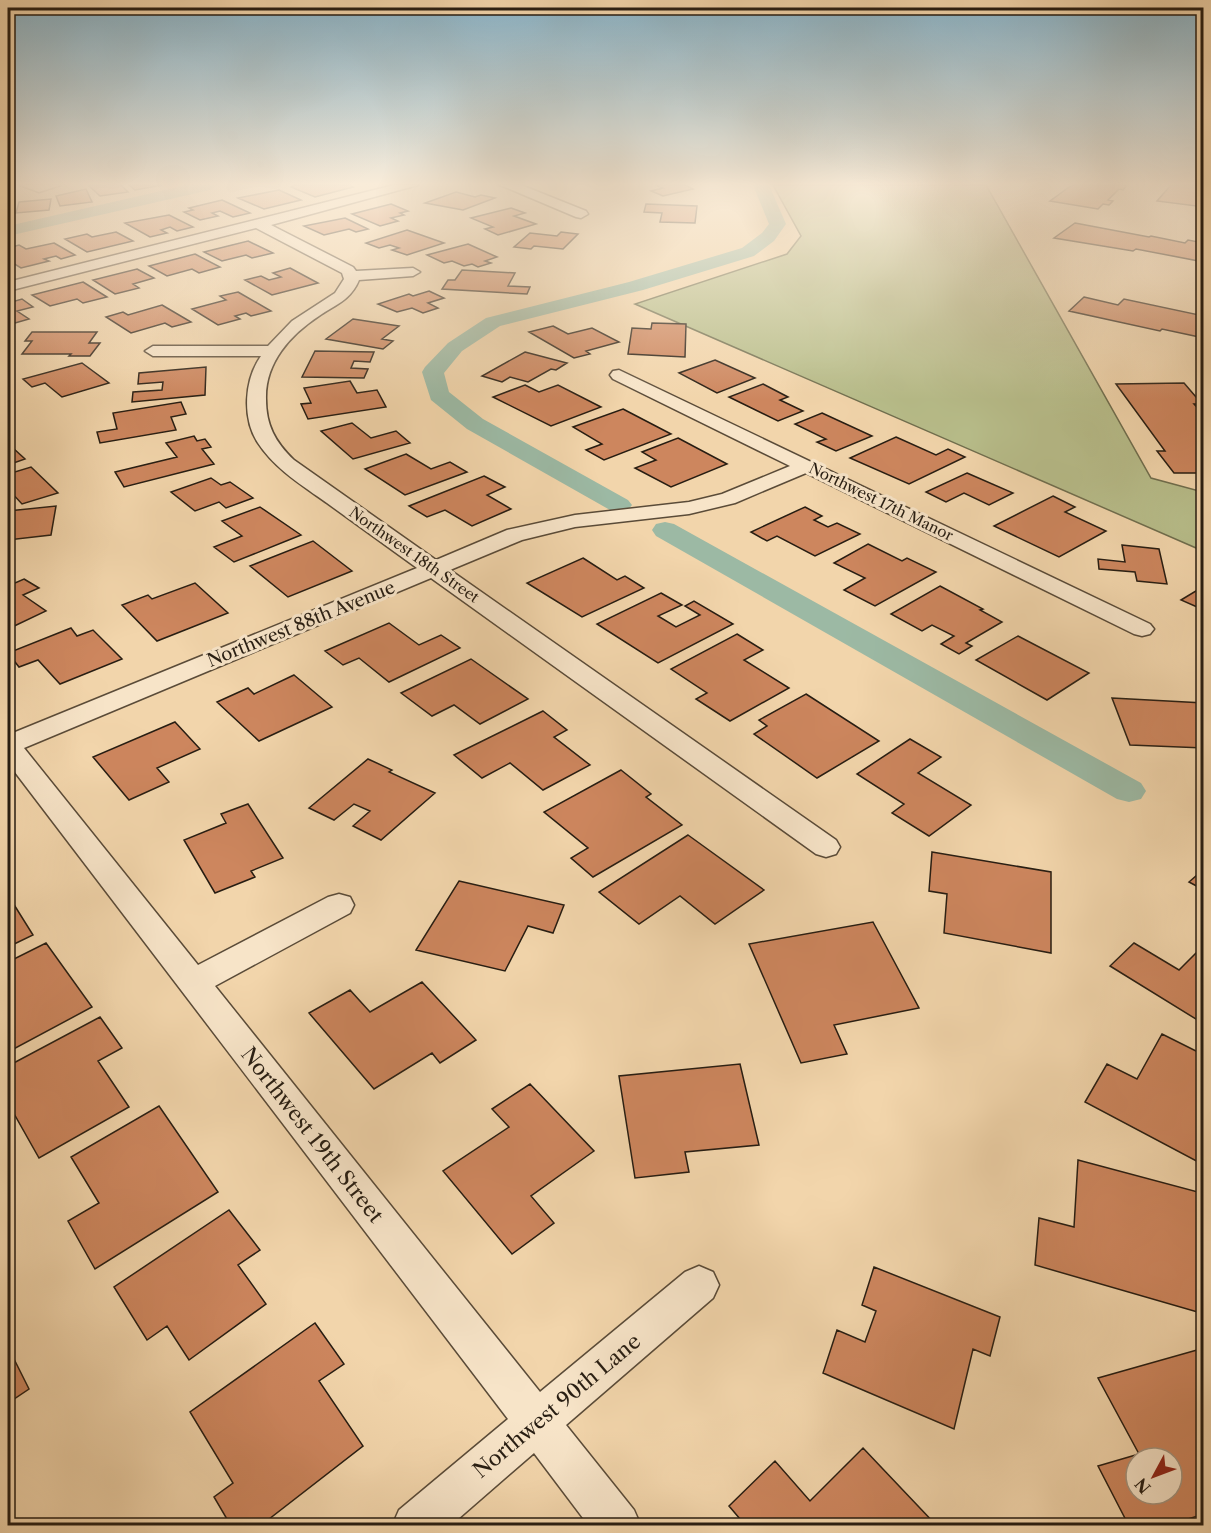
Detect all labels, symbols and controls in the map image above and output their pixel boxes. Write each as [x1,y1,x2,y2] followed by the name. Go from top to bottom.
[806,458,957,545] street label: Northwest 17th Manor
[346,503,484,607] street label: Northwest 18th Street
[204,576,398,672] street label: Northwest 88th Avenue
[236,1042,389,1228] street label: Northwest 19th Street
[468,1328,645,1483] street label: Northwest 90th Lane
[1124,1446,1184,1506] north arrow
[1131,1474,1155,1498] text: N

